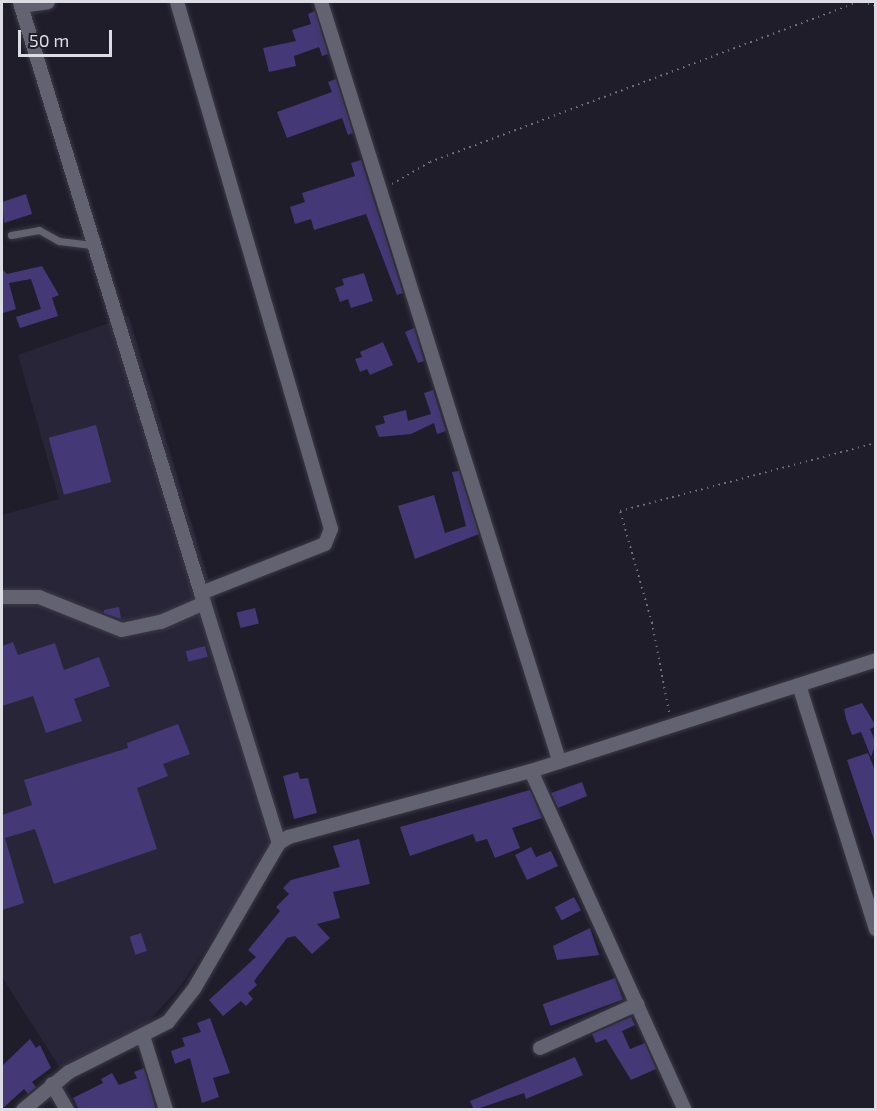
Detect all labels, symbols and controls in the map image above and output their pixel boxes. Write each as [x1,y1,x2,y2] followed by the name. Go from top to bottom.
[21,18,116,56] scale bar
[29,29,69,51] text: 50 m

